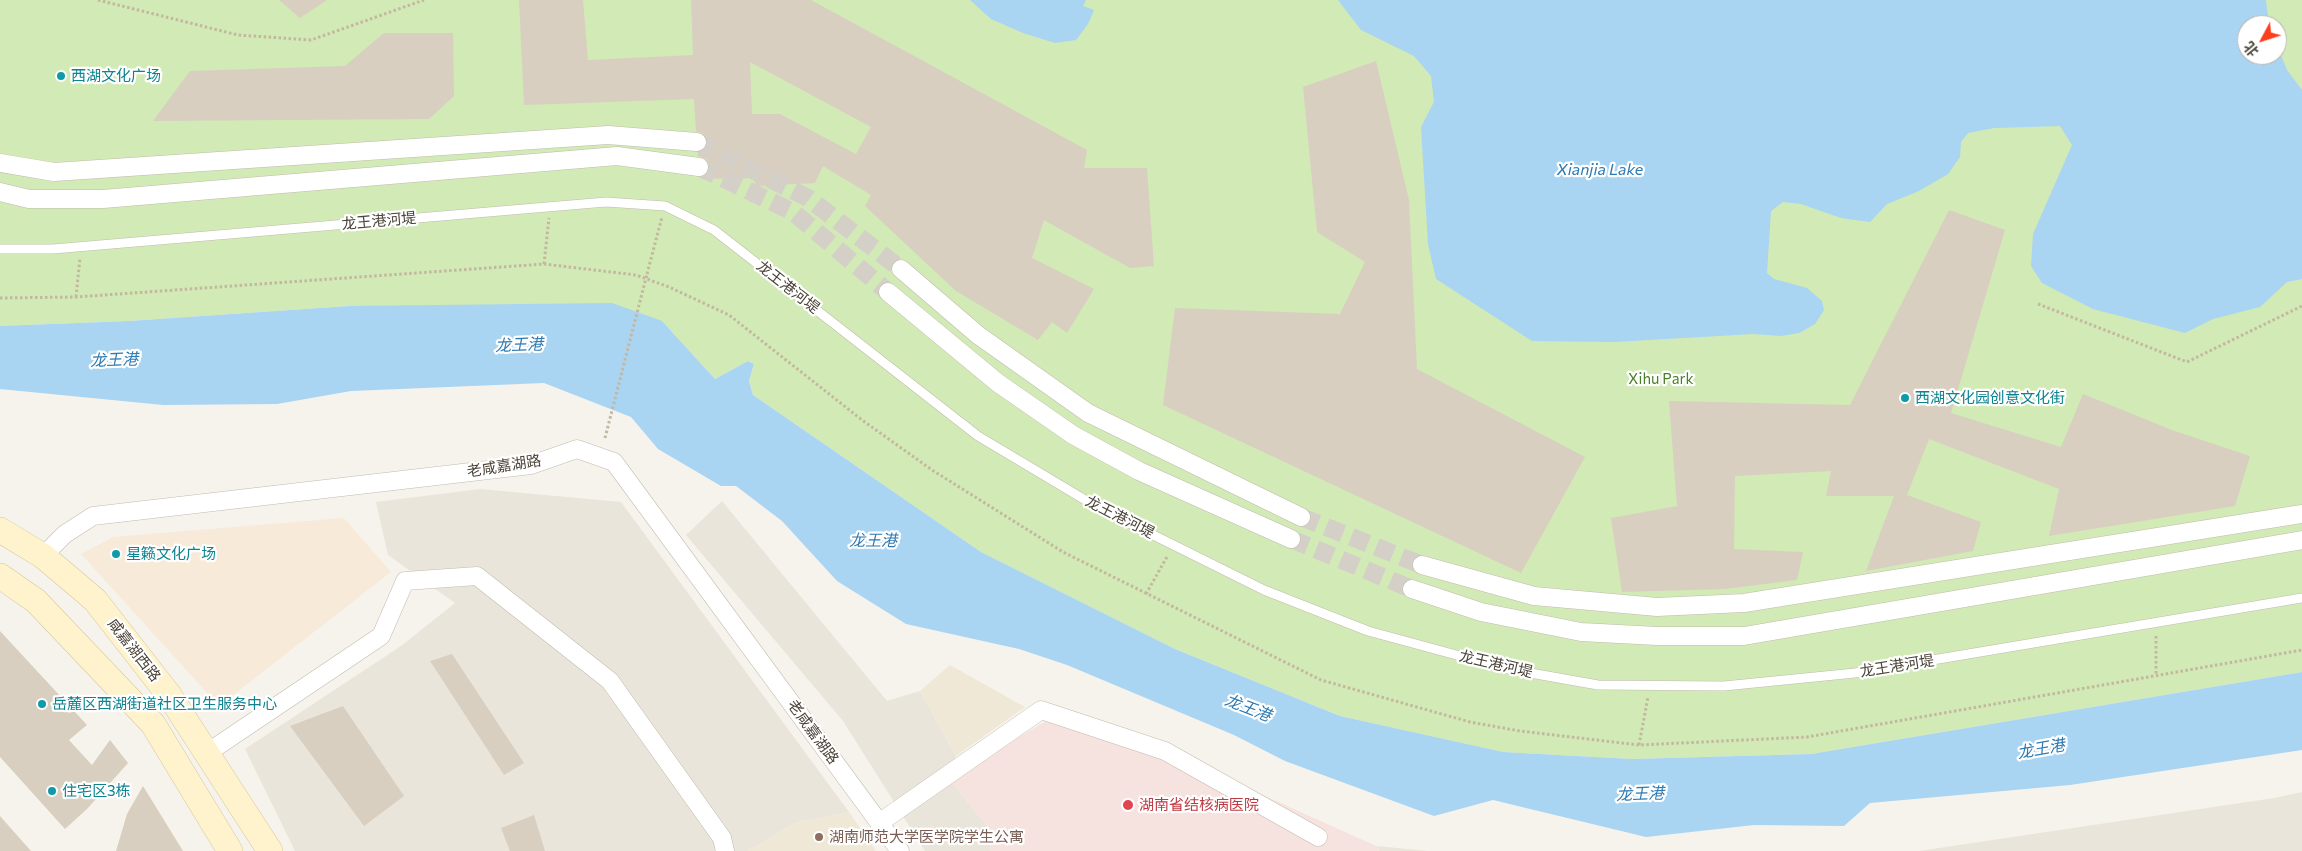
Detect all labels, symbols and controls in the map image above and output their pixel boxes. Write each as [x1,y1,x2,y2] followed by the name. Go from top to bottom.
[2237,15,2287,65] north arrow
[2240,38,2262,60] text: 北
[71,67,161,85] place label: 西湖文化广场
[55,70,67,82] marker: 西湖文化广场
[1557,160,1643,180] water label: Xianjia Lake
[341,209,417,233] street label: 龙王港河堤
[753,257,823,317] street label: 龙王港河堤
[495,335,543,355] water label: 龙王港
[90,350,138,370] water label: 龙王港
[1628,370,1694,388] park label: Xihu Park
[1915,389,2065,407] place label: 西湖文化园创意文化街
[1899,392,1911,404] marker: 西湖文化园创意文化街
[466,451,542,481] street label: 老咸嘉湖路
[1083,492,1157,542] street label: 龙王港河堤
[849,531,897,551] water label: 龙王港
[126,545,216,563] place label: 星籁文化广场
[110,548,122,560] marker: 星籁文化广场
[104,615,164,685] street label: 咸嘉湖西路
[1457,647,1535,681] street label: 龙王港河堤
[1859,651,1935,681] street label: 龙王港河堤
[1222,690,1274,726] water label: 龙王港
[52,695,277,713] place label: 岳麓区西湖街道社区卫生服务中心
[784,696,842,768] street label: 老咸嘉湖路
[36,698,48,710] marker: 岳麓区西湖街道社区卫生服务中心
[2016,735,2066,763] water label: 龙王港
[62,782,131,800] place label: 住宅区3栋
[1616,784,1664,804] water label: 龙王港
[46,785,58,797] marker: 住宅区3栋
[1139,796,1259,814] place label: 湖南省结核病医院
[1121,798,1135,812] marker: 湖南省结核病医院
[829,828,1024,846] place label: 湖南师范大学医学院学生公寓
[813,831,825,843] marker: 湖南师范大学医学院学生公寓

